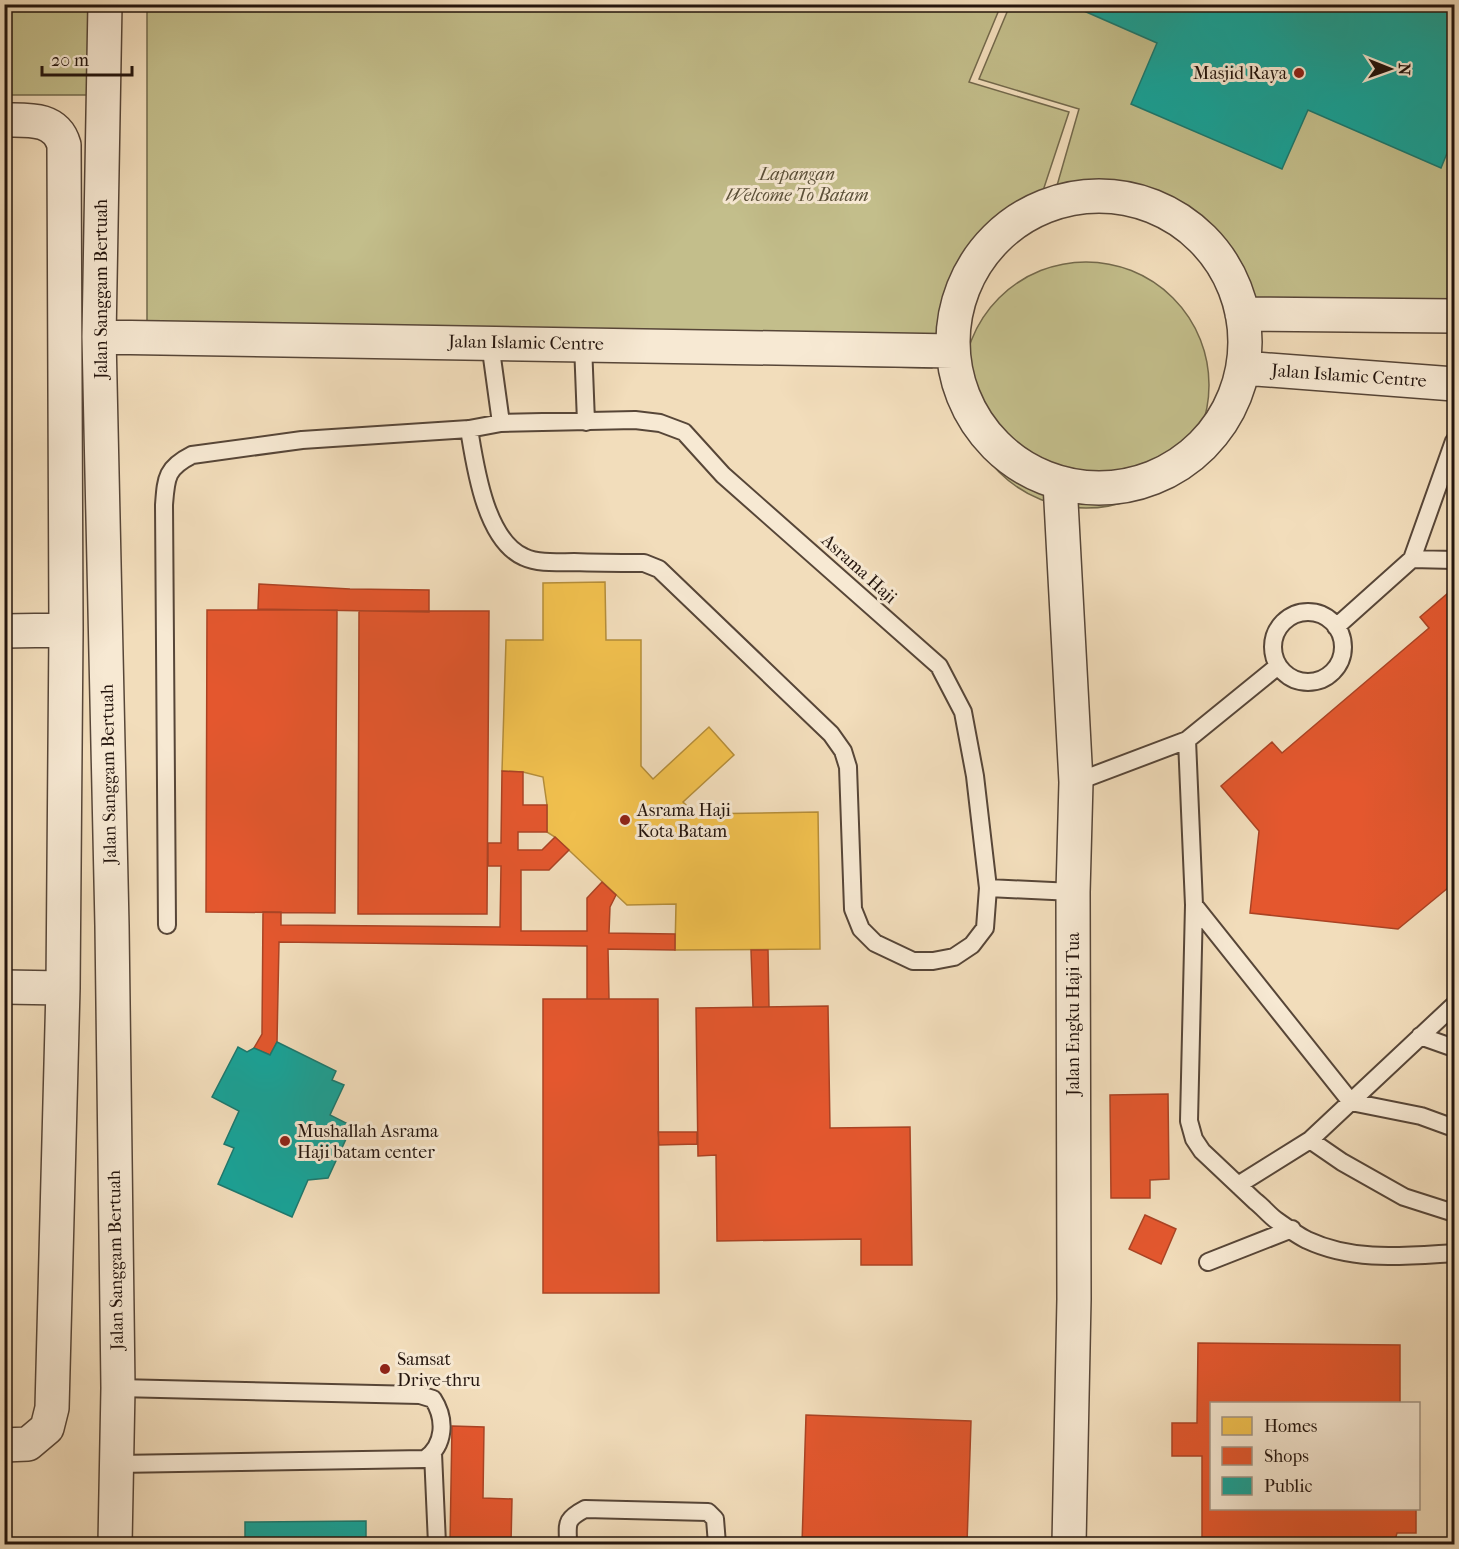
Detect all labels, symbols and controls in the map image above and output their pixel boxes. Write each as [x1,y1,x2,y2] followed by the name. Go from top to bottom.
[42,39,132,77] scale bar
[1360,39,1420,99] north arrow
[51,50,89,71] text: 20 m
[1193,63,1288,84] place label: Masjid Raya
[1395,63,1414,76] text: N
[1292,66,1306,80] marker: Masjid Raya
[725,164,869,206] park label: Lapangan Welcome To Batam
[91,199,112,381] street label: Jalan Sanggam Bertuah
[446,331,604,355] street label: Jalan Islamic Centre
[1269,360,1427,392] street label: Jalan Islamic Centre
[816,529,901,609] street label: Asrama Haji
[97,684,121,866] street label: Jalan Sanggam Bertuah
[636,800,732,842] place label: Asrama Haji Kota Batam
[618,813,632,827] marker: Asrama Haji Kota Batam
[1063,932,1084,1098] street label: Jalan Engku Haji Tua
[297,1121,439,1163] place label: Mushallah Asrama Haji batam center
[278,1134,292,1148] marker: Mushallah Asrama Haji batam center
[104,1170,128,1352] street label: Jalan Sanggam Bertuah
[397,1349,480,1391] place label: Samsat Drive-thru
[378,1362,392,1376] marker: Samsat Drive-thru
[1210,1402,1420,1510] legend
[1264,1416,1318,1437] text: Homes
[1264,1446,1309,1467] text: Shops
[1264,1476,1312,1497] text: Public

